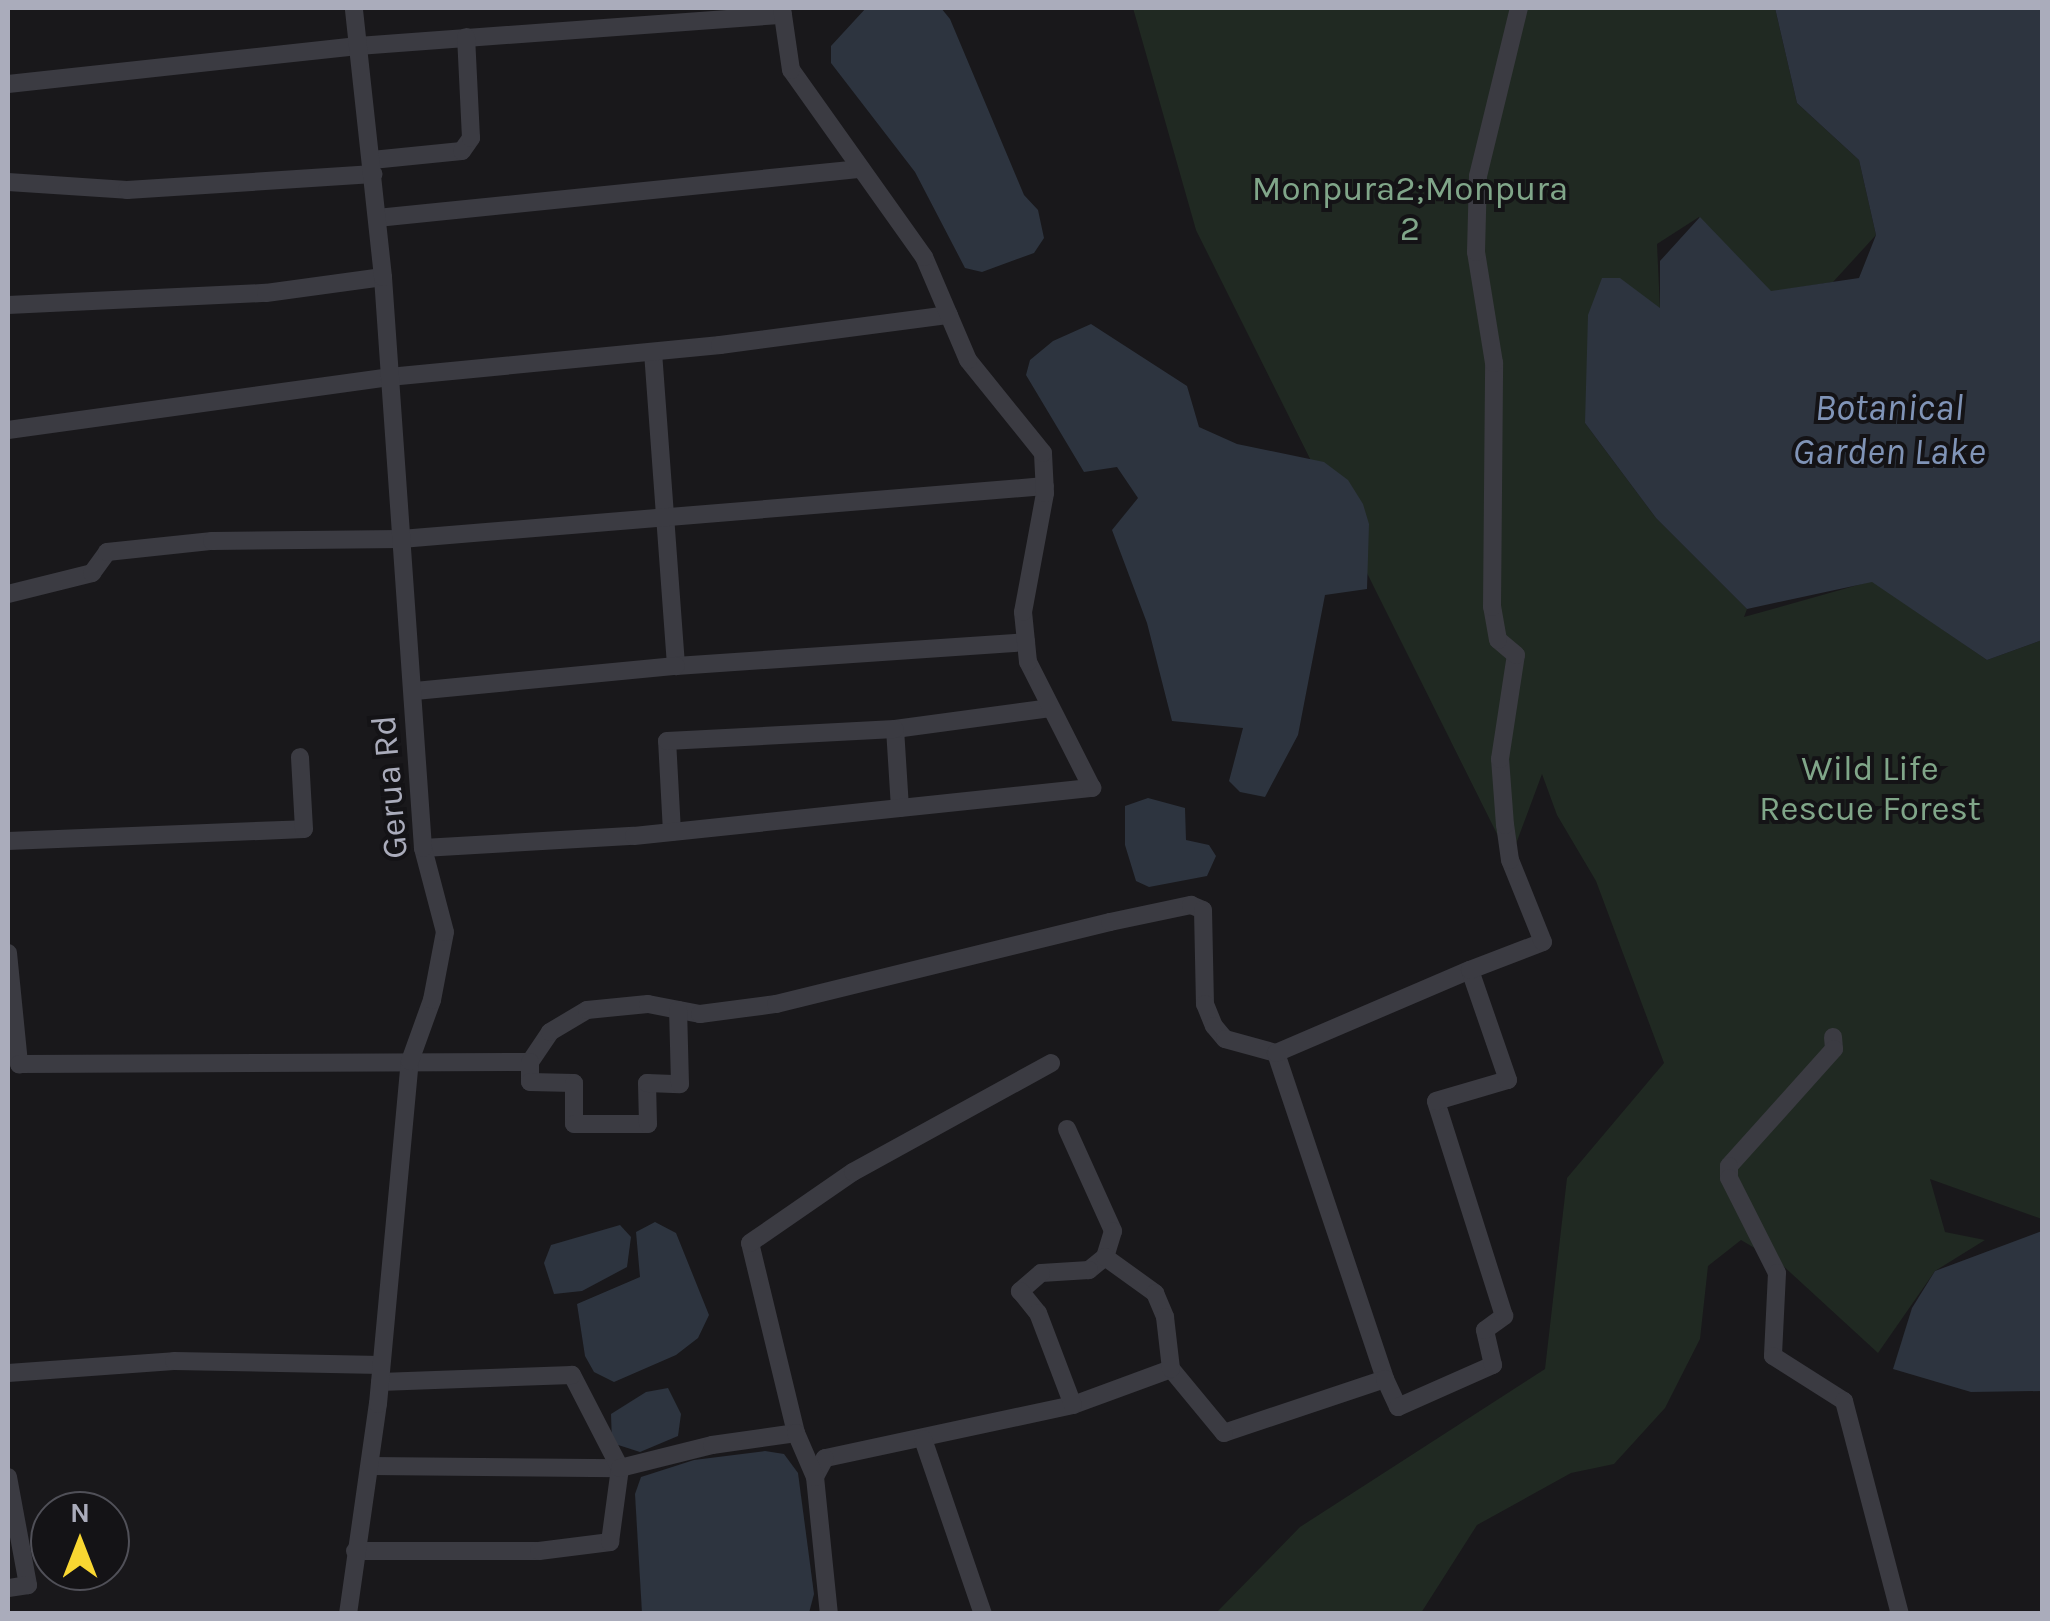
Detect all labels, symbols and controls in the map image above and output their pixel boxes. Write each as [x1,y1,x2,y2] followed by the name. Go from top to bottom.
[1252,168,1568,250] park label: Monpura2;Monpura 2
[1793,385,1985,474] water label: Botanical Garden Lake
[363,713,417,861] street label: Gerua Rd
[1759,748,1981,830] park label: Wild Life Rescue Forest
[30,1491,130,1591] north arrow
[70,1496,90,1529] text: N

